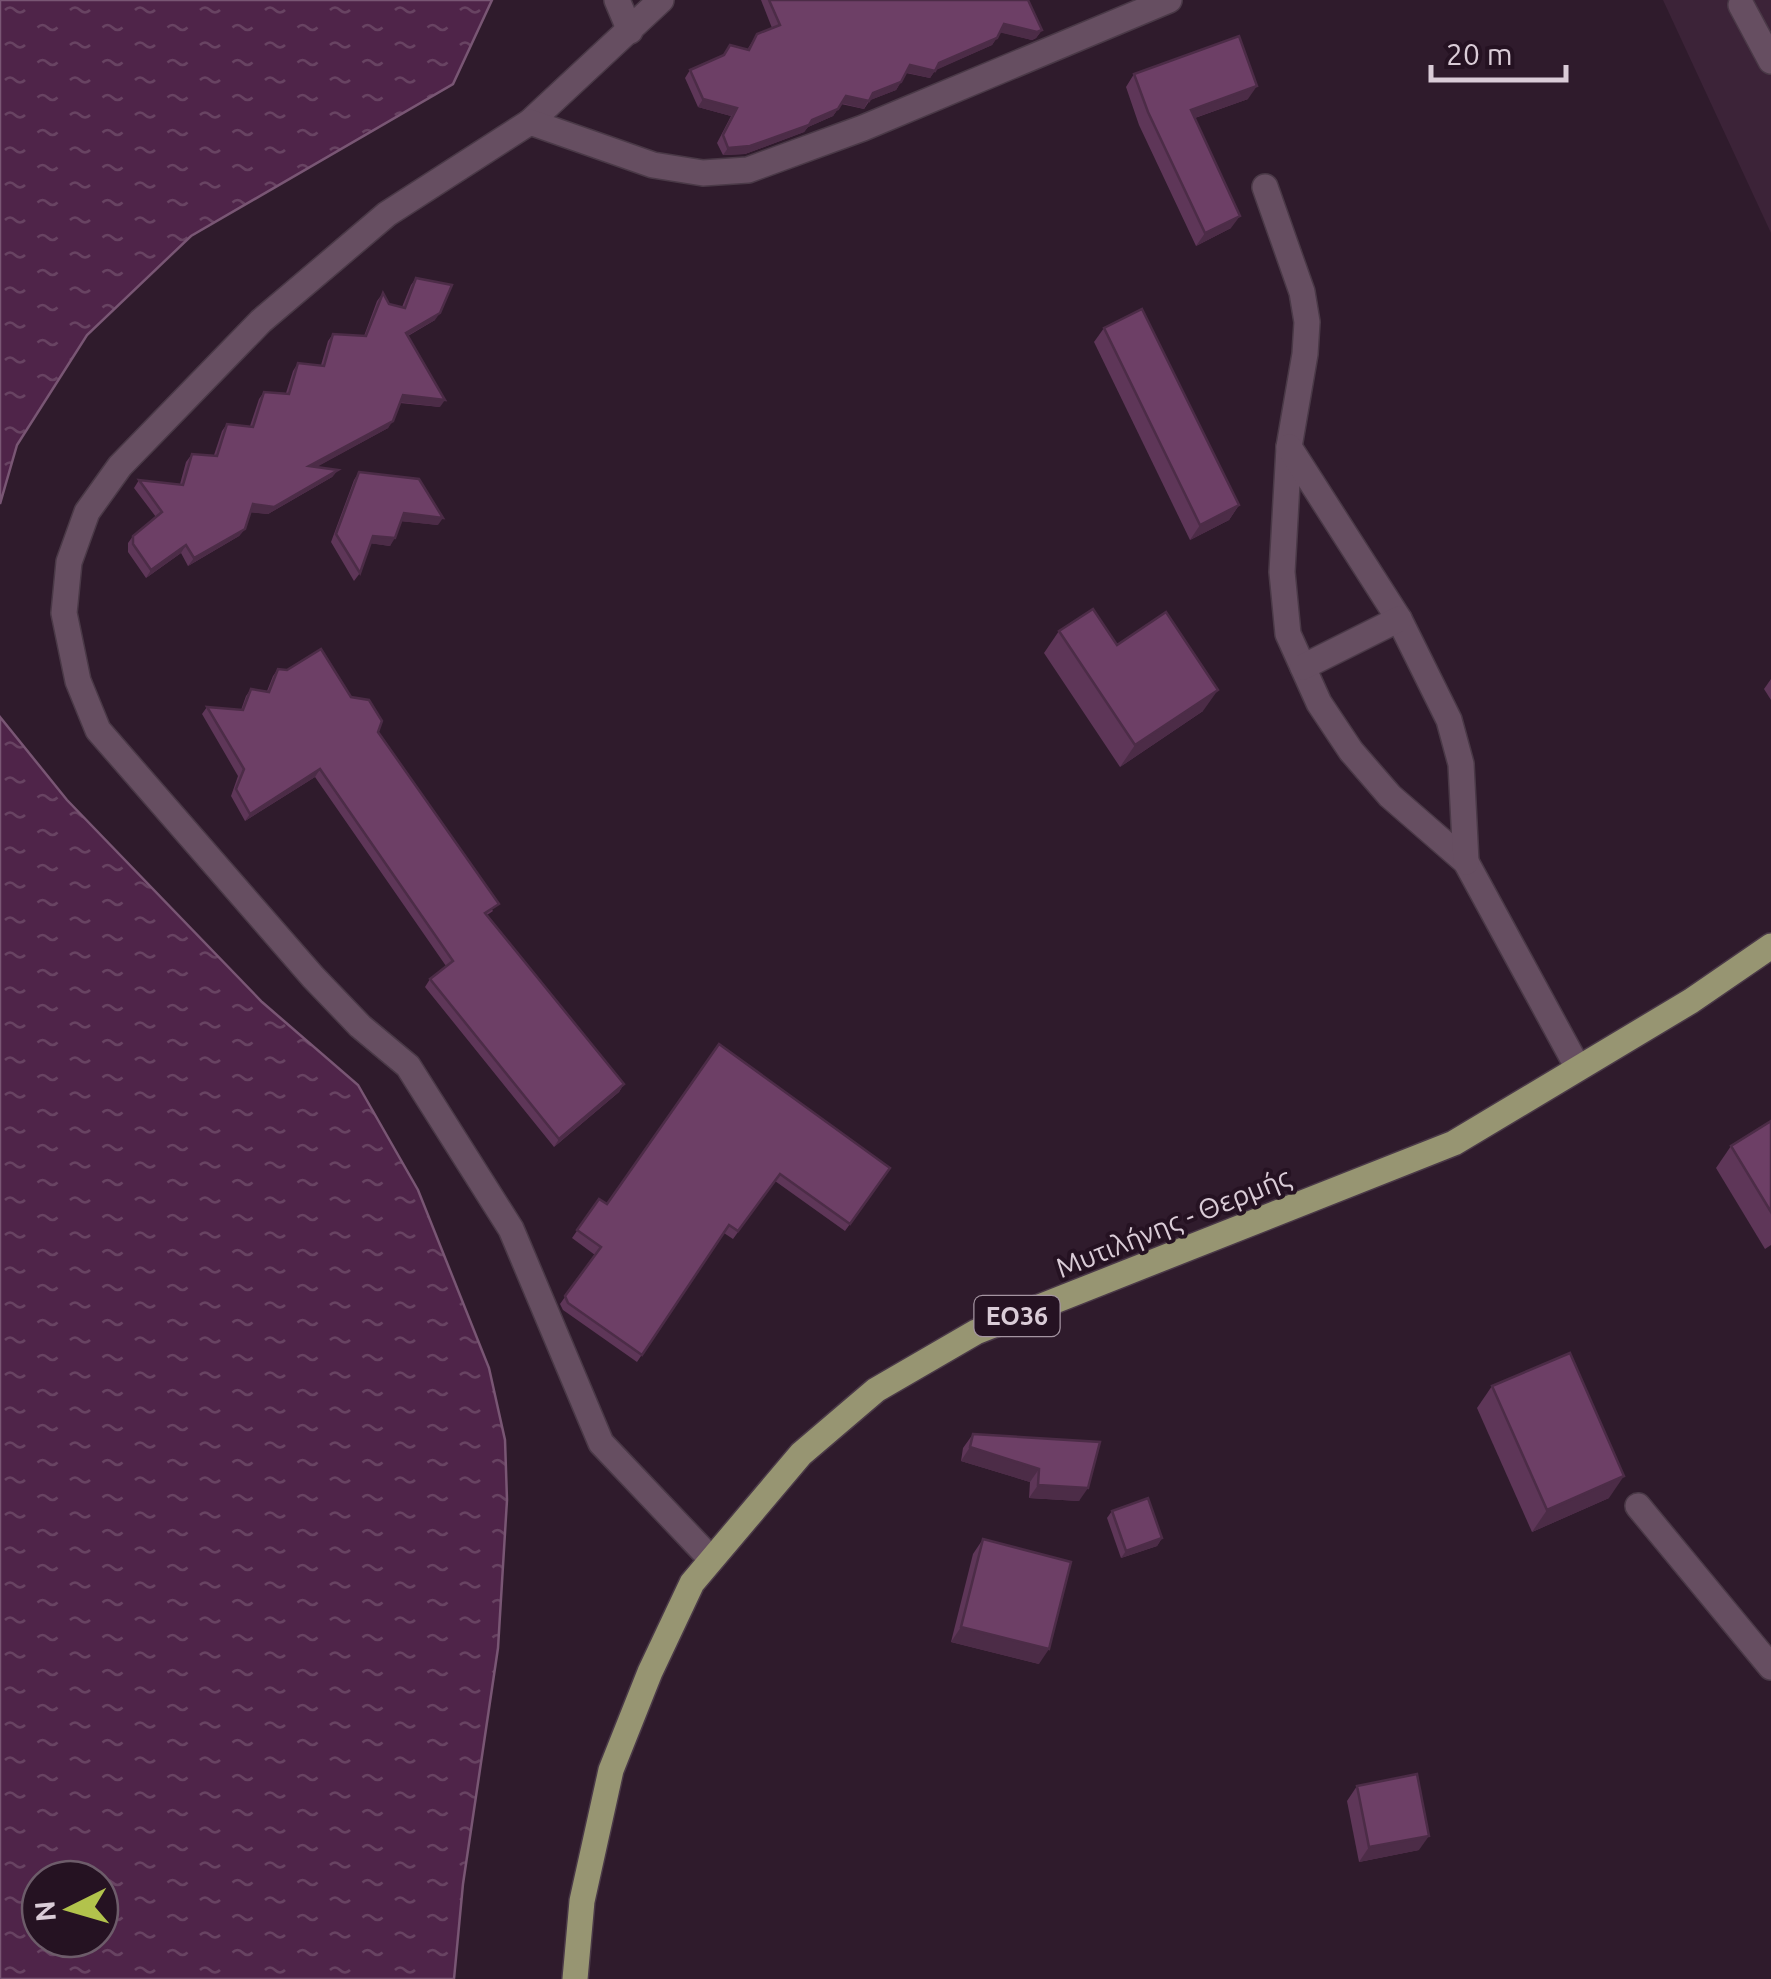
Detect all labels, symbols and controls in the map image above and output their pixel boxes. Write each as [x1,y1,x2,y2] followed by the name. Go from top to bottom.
[1431,20,1566,82] scale bar
[1446,37,1513,71] text: 20 m
[1051,1161,1295,1284] street label: Μυτιλήνης - Θερμής
[974,1296,1060,1336] road number: ΕΟ36
[20,1859,120,1959] north arrow
[28,1899,61,1923] text: N

